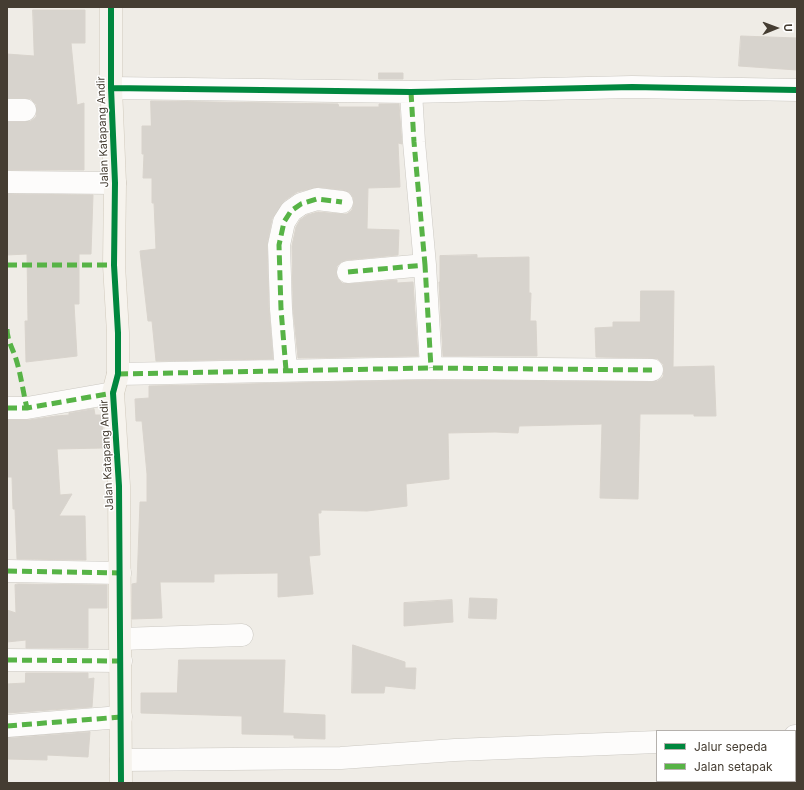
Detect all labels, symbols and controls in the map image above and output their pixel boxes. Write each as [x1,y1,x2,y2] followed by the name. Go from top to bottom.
[756,8,796,48] north arrow
[781,24,795,32] text: U
[94,76,112,188] street label: Jalan Katapang Andir
[97,399,117,511] street label: Jalan Katapang Andir
[656,730,796,782] legend
[694,739,767,754] text: Jalur sepeda
[694,759,773,774] text: Jalan setapak

